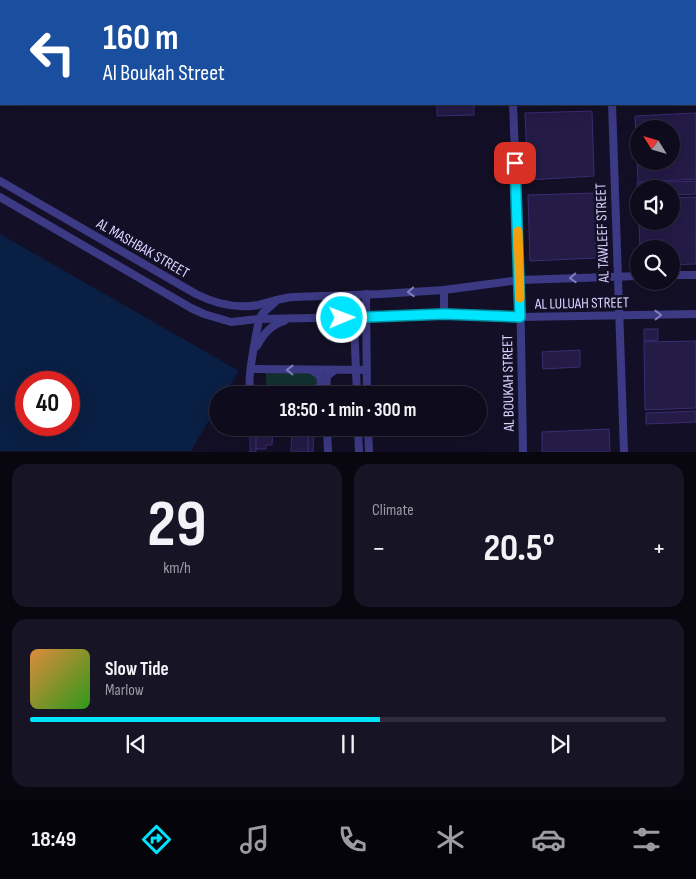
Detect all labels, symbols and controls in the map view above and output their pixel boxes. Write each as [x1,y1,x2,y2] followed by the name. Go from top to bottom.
[103,17,179,60] text: 160 m
[20,20,85,85] icon: left
[103,60,225,87] text: Al Boukah Street
[630,120,680,170] north arrow
[630,120,680,290] map controls
[494,142,536,184] pin
[501,149,529,177] icon: arrive
[630,180,680,230] button: sound
[591,183,614,284] street label: AL TAWLEEF STREET
[92,214,192,283] street label: AL MASHBAK STREET
[630,240,680,290] button: search
[568,273,576,283] one-way arrow
[406,286,414,297] one-way arrow
[315,291,367,343] position arrow
[534,293,629,314] street label: AL LULUAH STREET
[654,310,662,320] one-way arrow
[498,334,519,433] street label: AL BOUKAH STREET
[286,365,294,375] one-way arrow
[15,371,80,436] speed limit sign: 40
[280,399,416,422] text: 18:50 · 1 min · 300 m
[147,487,207,565] text: 29
[372,501,414,520] text: Climate
[483,526,555,571] text: 20.5°
[372,532,386,565] text: −
[652,532,666,565] text: +
[163,559,191,578] text: km/h
[105,658,169,681] text: Slow Tide
[105,681,144,700] text: Marlow
[122,730,150,758] icon: previous
[334,730,362,758] icon: pause
[546,730,574,758] icon: next
[139,822,174,857] icon: directions
[237,822,272,857] icon: music
[335,822,370,857] icon: phone
[433,822,468,857] icon: climate
[531,822,566,857] icon: car
[629,822,664,857] icon: filters
[32,826,76,853] text: 18:49

